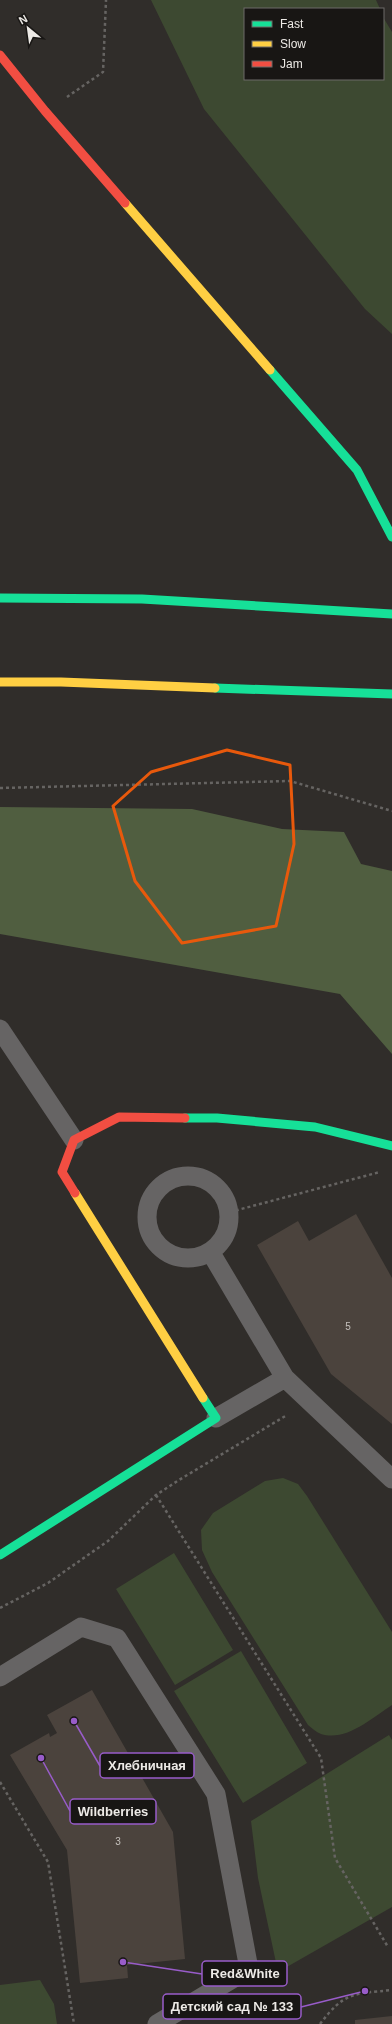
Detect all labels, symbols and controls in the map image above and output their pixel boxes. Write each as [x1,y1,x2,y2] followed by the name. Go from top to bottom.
[8,8,48,48] north arrow
[244,8,384,80] legend
[17,12,30,26] text: N
[280,17,304,31] text: Fast
[280,37,306,51] text: Slow
[280,57,303,71] text: Jam
[345,1321,351,1332] house number: 5
[100,1753,194,1778] callout: Хлебничная
[108,1758,186,1773] text: Хлебничная
[70,1799,156,1824] callout: Wildberries
[78,1804,148,1819] text: Wildberries
[115,1836,121,1847] house number: 3
[202,1961,287,1986] callout: Red&White
[210,1966,280,1981] text: Red&White
[163,1994,301,2019] callout: Детский сад № 133
[171,1999,293,2014] text: Детский сад № 133

